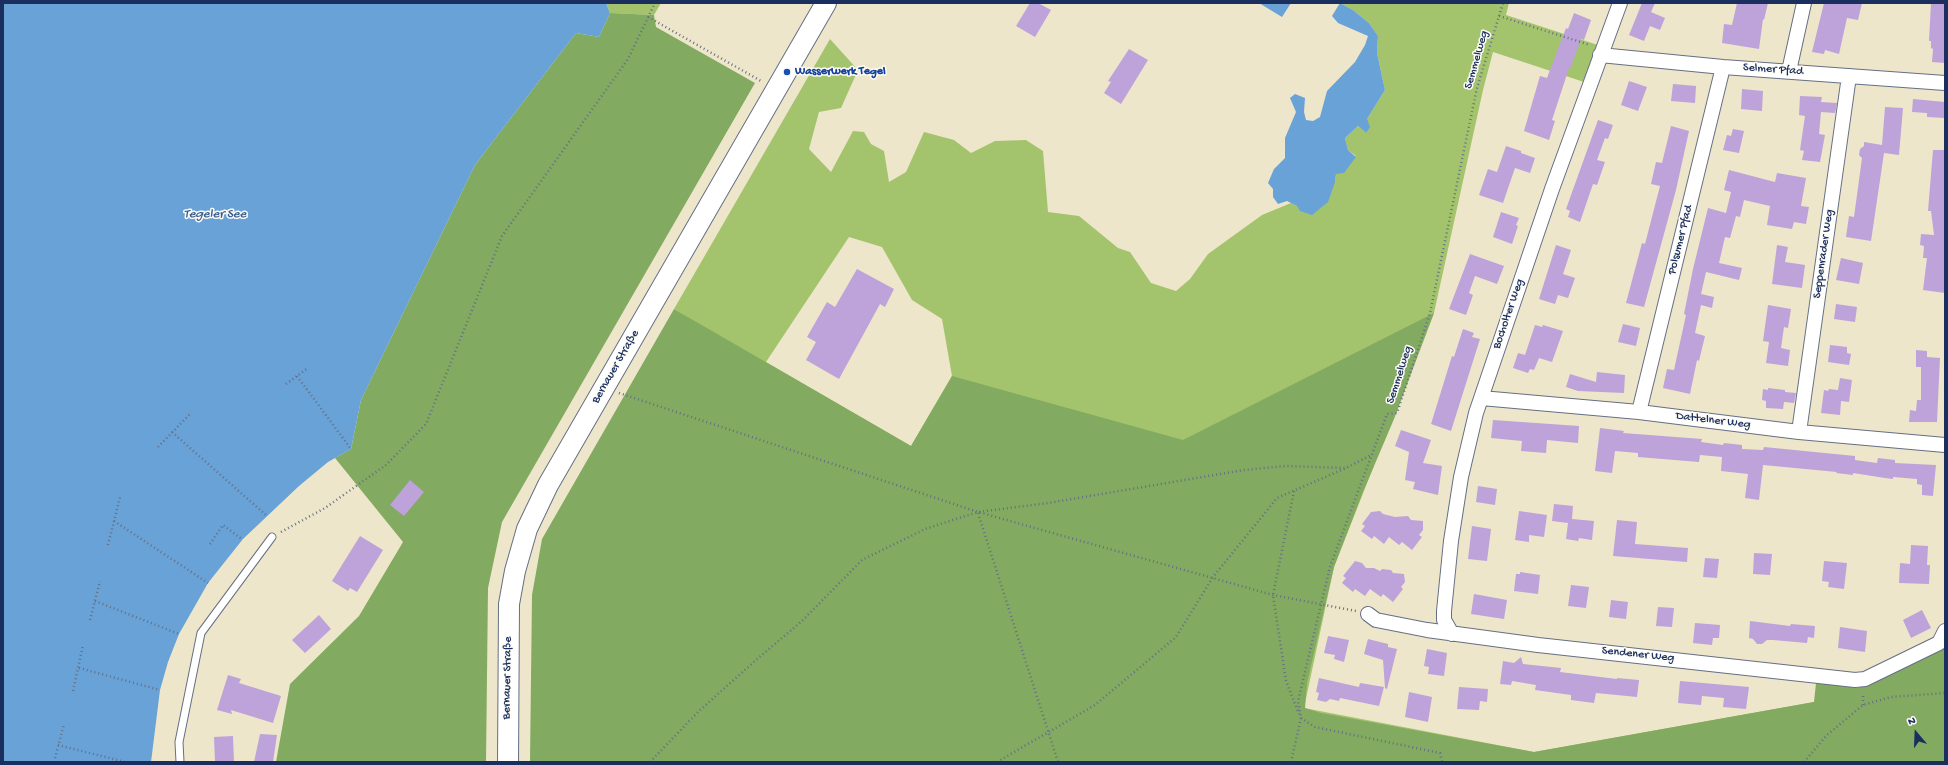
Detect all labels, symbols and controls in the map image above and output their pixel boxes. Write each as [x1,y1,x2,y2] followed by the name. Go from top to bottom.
[1462,29,1492,91] street label: Semmelweg
[1742,61,1804,79] street label: Selmer Pfad
[795,65,886,79] place label: Wasserwerk Tegel
[782,67,792,77] marker: Wasserwerk Tegel
[1665,204,1697,276] street label: Polsumer Pfad
[184,207,246,223] water label: Tegeler See
[1811,208,1837,300] street label: Seppenrader Weg
[1490,277,1528,351] street label: Bocholter Weg
[589,328,643,406] street label: Bernauer Straße
[1384,344,1416,406] street label: Semmelweg
[1675,409,1751,433] street label: Dattelner Weg
[500,637,516,719] street label: Bernauer Straße
[1601,644,1675,666] street label: Sendener Weg
[1896,713,1936,753] north arrow
[1907,715,1917,728] text: N

